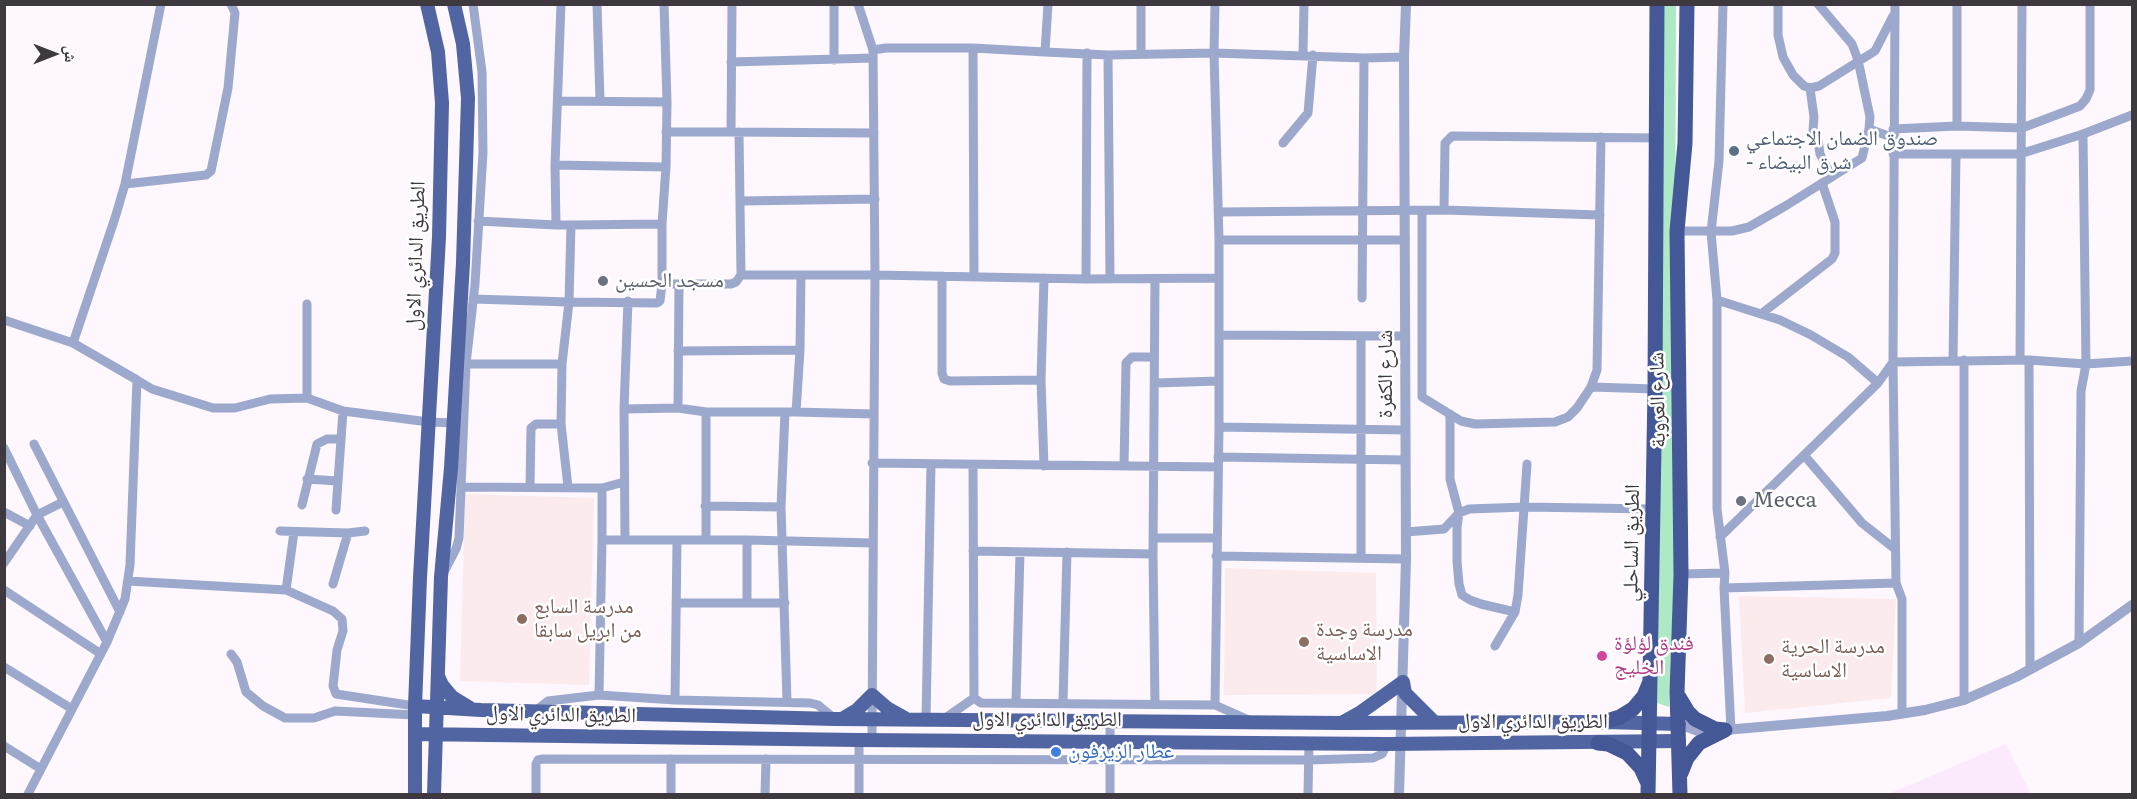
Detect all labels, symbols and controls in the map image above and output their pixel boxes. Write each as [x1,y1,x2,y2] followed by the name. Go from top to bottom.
[24,24,84,84] north arrow
[60,46,84,62] text: ش
[1746,126,1938,176] place label: صندوق الضمان الاجتماعي - شرق البيضاء
[1727,144,1741,158] marker: صندوق الضمان الاجتماعي - شرق البيضاء
[401,181,431,331] street label: الطريق الدائري الاول
[615,268,724,294] place label: مسجد الحسين
[596,274,610,288] marker: مسجد الحسين
[1373,330,1399,418] street label: شارع الكفرة
[1645,352,1671,448] street label: شارع العروبة
[1618,484,1646,602] street label: الطريق الساحلي
[1753,488,1817,514] place label: Mecca
[1734,494,1748,508] marker: Mecca
[534,594,641,644] place label: مدرسة السابع من ابريل سابقا
[515,612,529,626] marker: مدرسة السابع من ابريل سابقا
[1316,617,1413,667] place label: مدرسة وجدة الاساسية
[1614,631,1694,681] place label: فندق لؤلؤة الخليج
[1781,634,1885,684] place label: مدرسة الحرية الاساسية
[1297,635,1311,649] marker: مدرسة وجدة الاساسية
[1595,649,1609,663] marker: فندق لؤلؤة الخليج
[1762,652,1776,666] marker: مدرسة الحرية الاساسية
[486,701,636,729] street label: الطريق الدائري الاول
[972,707,1122,733] street label: الطريق الدائري الاول
[1458,709,1608,735] street label: الطريق الدائري الاول
[1068,739,1174,765] place label: عطار الزيزفون
[1049,745,1063,759] marker: عطار الزيزفون

